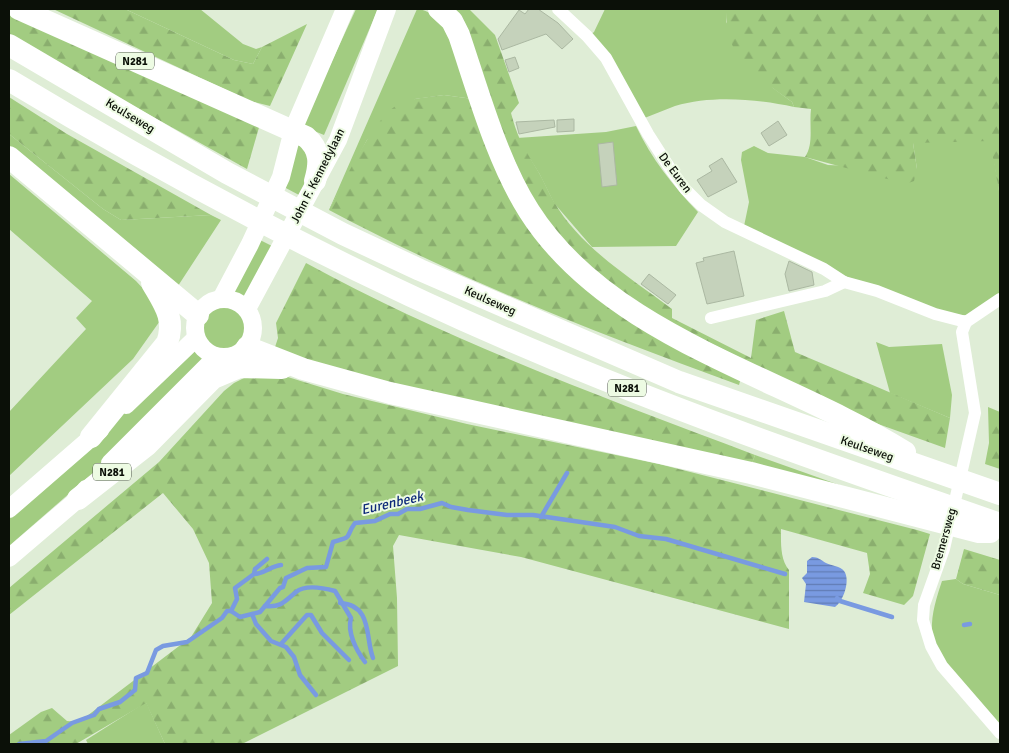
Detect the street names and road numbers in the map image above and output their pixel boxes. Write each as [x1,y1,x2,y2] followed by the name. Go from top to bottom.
[116,52,154,70] road number: N281
[103,95,157,137] street label: Keulseweg
[288,126,348,226] street label: John F. Kennedylaan
[655,150,695,196] street label: De Euren
[462,283,518,319] street label: Keulseweg
[608,379,646,396] road number: N281
[839,433,895,465] street label: Keulseweg
[93,464,131,481] road number: N281
[928,506,960,572] street label: Bremersweg

